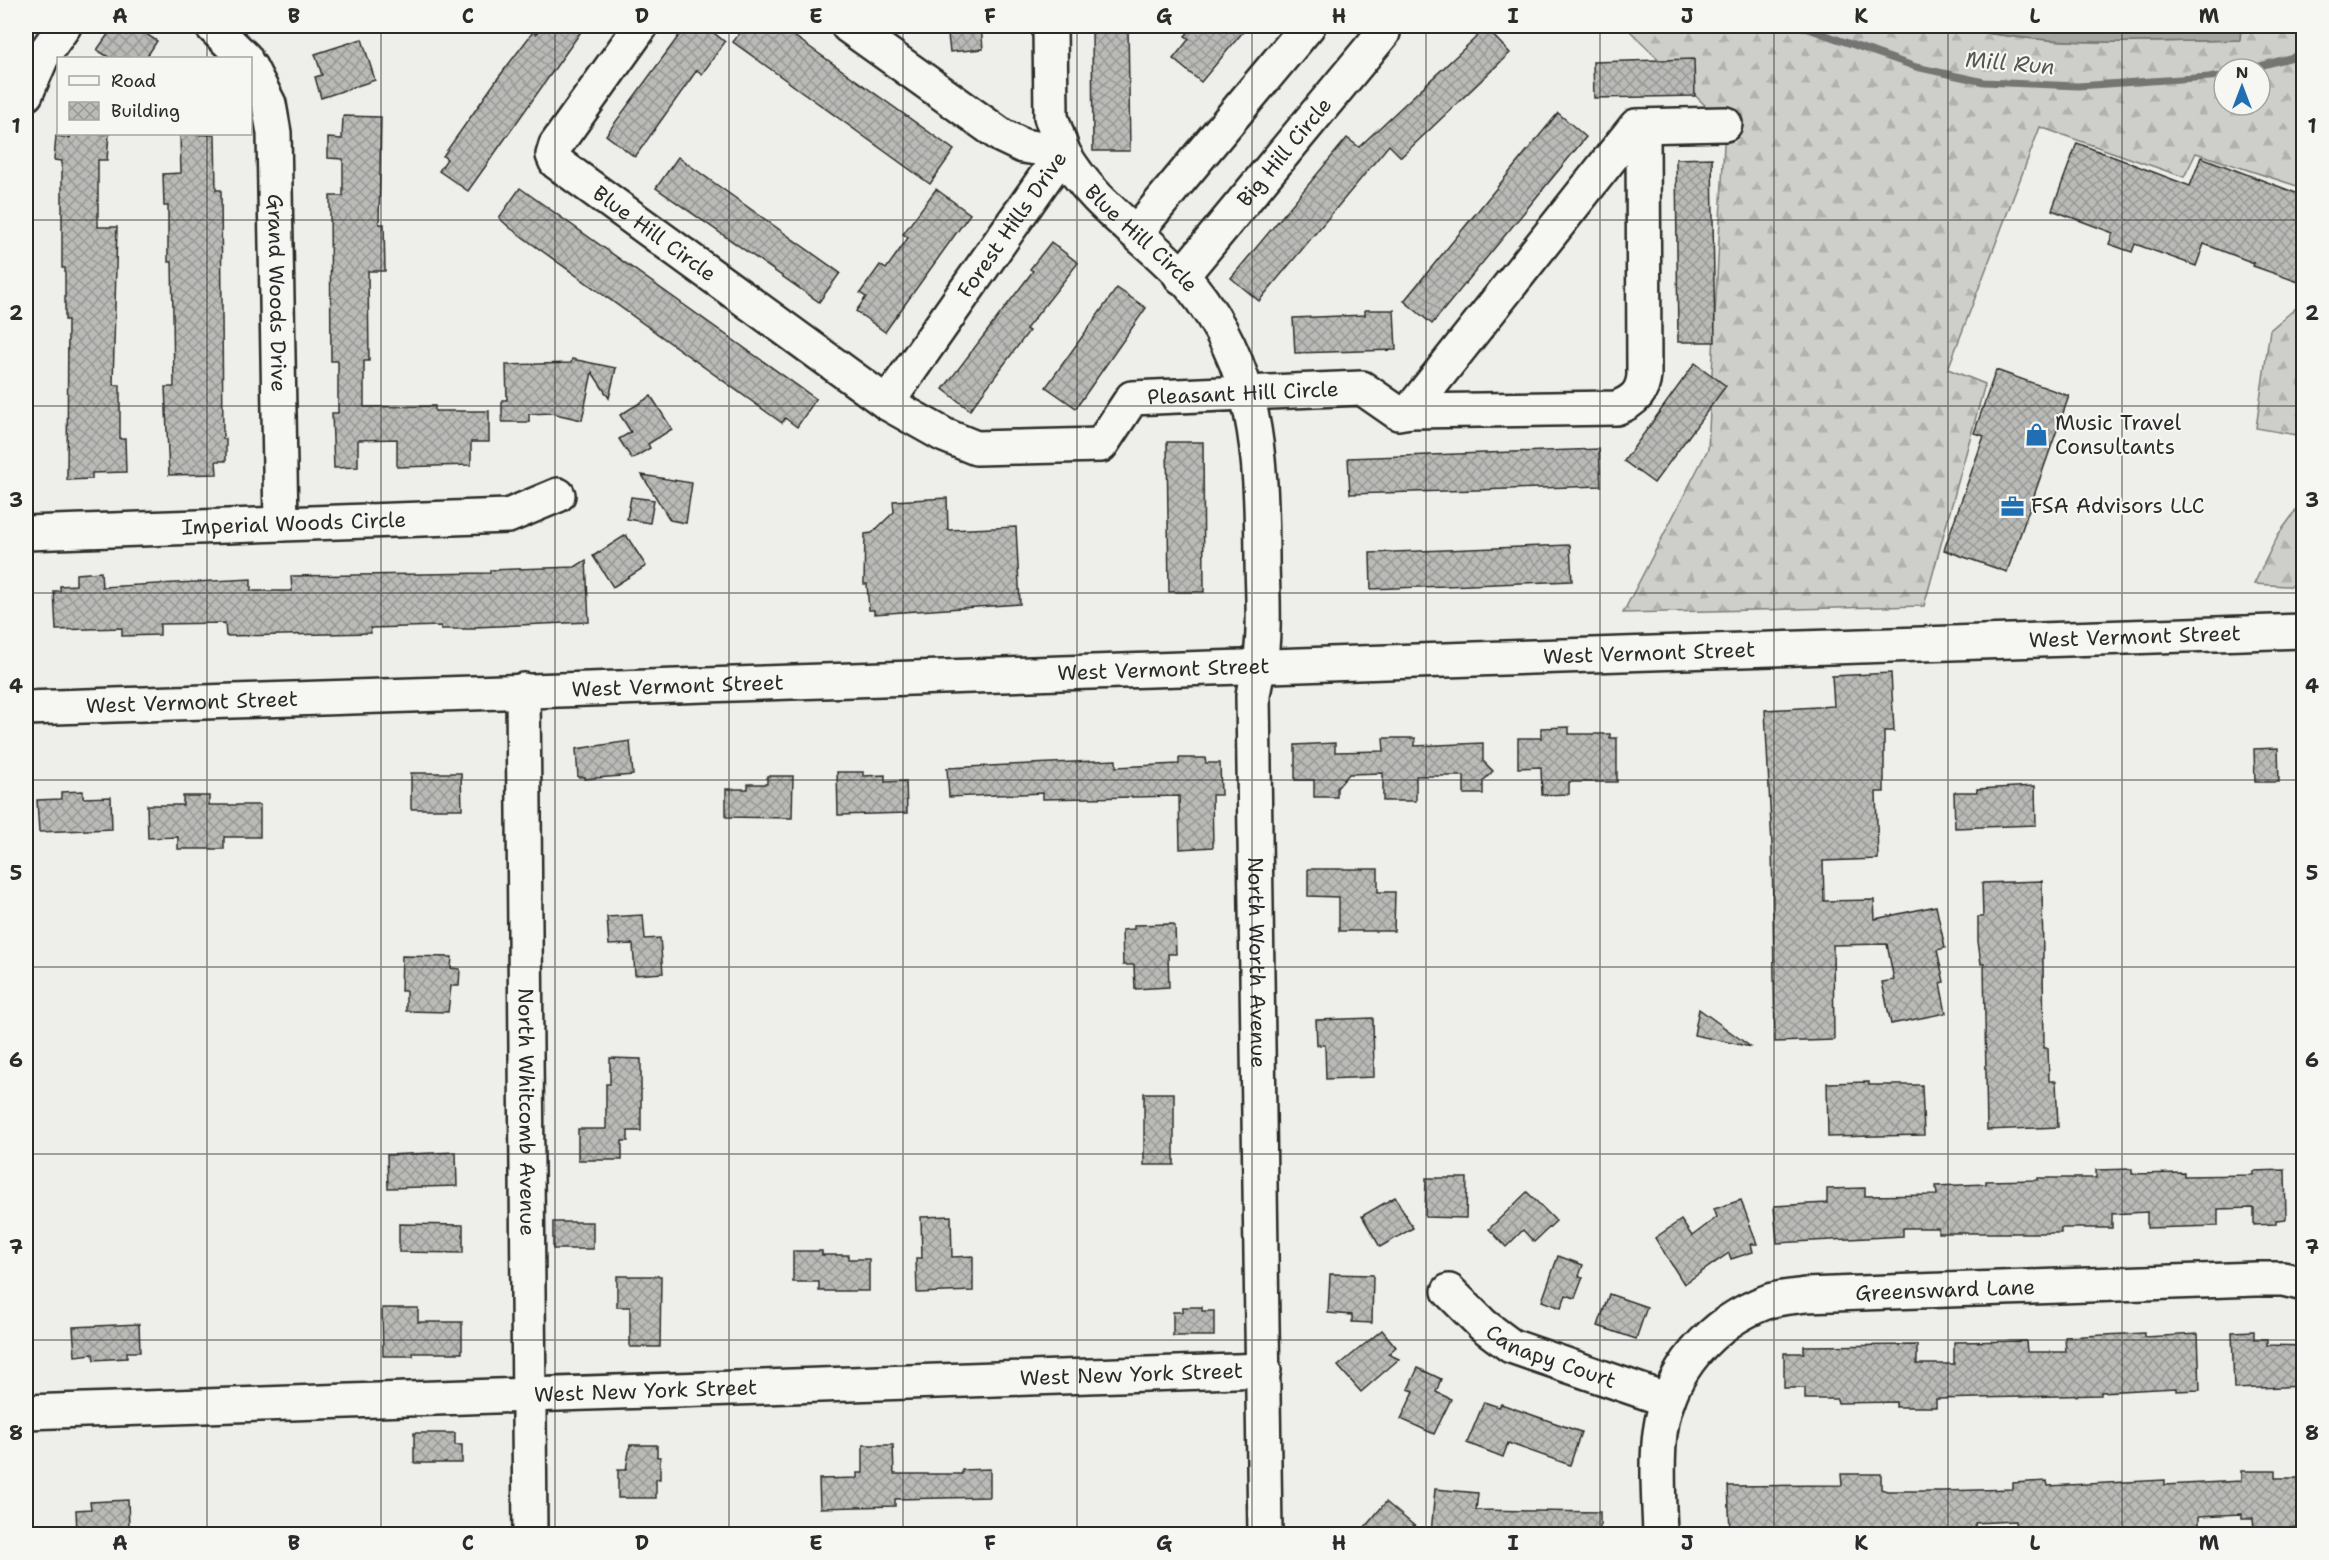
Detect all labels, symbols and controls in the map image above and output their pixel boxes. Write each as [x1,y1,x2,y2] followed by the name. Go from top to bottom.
[112,3,128,29] text: A
[288,3,300,29] text: B
[462,3,474,29] text: C
[635,3,649,29] text: D
[809,3,823,29] text: E
[984,3,996,29] text: F
[1156,3,1172,29] text: G
[1332,3,1346,29] text: H
[1507,3,1519,29] text: I
[1681,3,1694,29] text: J
[1854,3,1868,29] text: K
[2030,3,2041,29] text: L
[2199,3,2220,29] text: M
[1964,45,2056,81] water label: Mill Run
[57,57,252,135] legend
[2212,57,2272,117] north arrow
[2236,62,2248,83] text: N
[111,69,156,93] text: Road
[1231,92,1338,213] street label: Big Hill Circle
[111,99,180,123] text: Building
[11,113,21,139] text: 1
[2307,113,2317,139] text: 1
[951,146,1073,303] street label: Forest Hills Drive
[1078,178,1204,298] street label: Blue Hill Circle
[587,179,722,288] street label: Blue Hill Circle
[261,194,293,392] street label: Grand Woods Drive
[9,300,23,326] text: 2
[2305,300,2319,326] text: 2
[1147,375,1339,411] street label: Pleasant Hill Circle
[2055,409,2182,461] place label: Music Travel Consultants
[2024,422,2050,448] shop icon: Music Travel Consultants
[9,487,23,513] text: 3
[2305,487,2319,513] text: 3
[2031,492,2205,520] place label: FSA Advisors LLC
[2000,493,2026,519] office icon: FSA Advisors LLC
[181,506,407,542] street label: Imperial Woods Circle
[2028,619,2241,654] street label: West Vermont Street
[1543,636,1756,671] street label: West Vermont Street
[1057,652,1270,687] street label: West Vermont Street
[571,668,784,704] street label: West Vermont Street
[9,673,23,699] text: 4
[2305,673,2319,699] text: 4
[85,685,298,720] street label: West Vermont Street
[1241,857,1272,1068] street label: North Worth Avenue
[10,860,22,886] text: 5
[2306,860,2318,886] text: 5
[511,988,542,1236] street label: North Whitcomb Avenue
[9,1047,23,1073] text: 6
[2305,1047,2319,1073] text: 6
[9,1234,23,1260] text: 7
[2305,1234,2319,1260] text: 7
[1855,1273,2036,1307] street label: Greensward Lane
[1480,1318,1620,1395] street label: Canapy Court
[1019,1357,1243,1392] street label: West New York Street
[534,1373,758,1409] street label: West New York Street
[9,1420,23,1446] text: 8
[2305,1420,2319,1446] text: 8
[112,1530,128,1556] text: A
[288,1530,300,1556] text: B
[462,1530,474,1556] text: C
[635,1530,649,1556] text: D
[809,1530,823,1556] text: E
[984,1530,996,1556] text: F
[1156,1530,1172,1556] text: G
[1332,1530,1346,1556] text: H
[1507,1530,1519,1556] text: I
[1681,1530,1694,1556] text: J
[1854,1530,1868,1556] text: K
[2030,1530,2041,1556] text: L
[2199,1530,2220,1556] text: M

